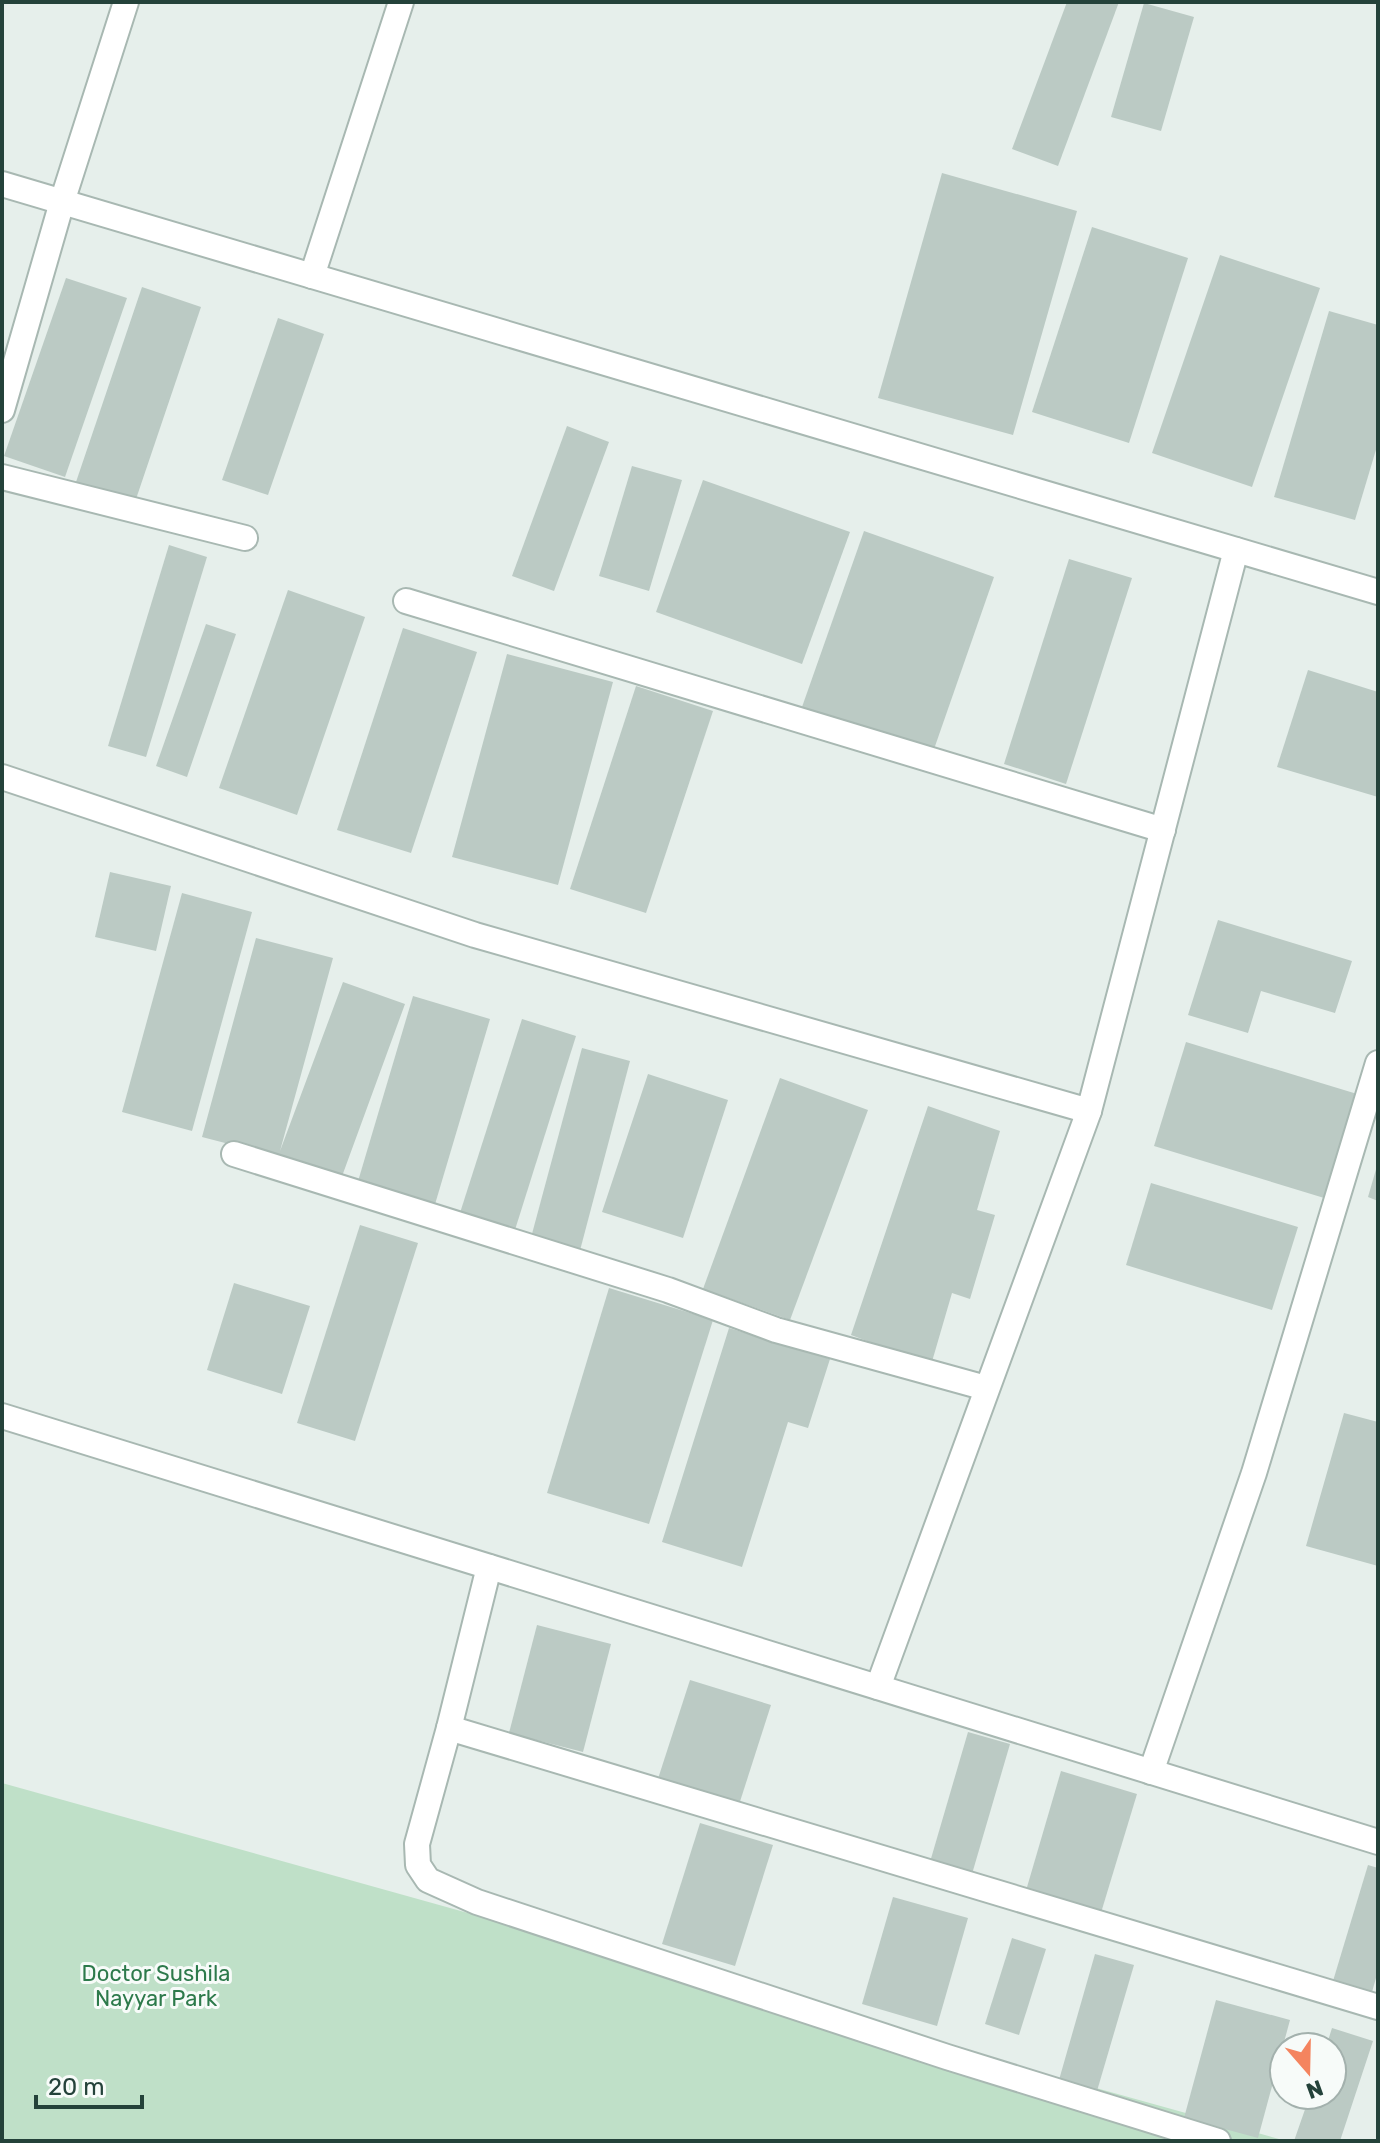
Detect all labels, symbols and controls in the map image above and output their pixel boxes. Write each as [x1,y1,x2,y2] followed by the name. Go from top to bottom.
[82,1960,230,2012] park label: Doctor Sushila Nayyar Park
[1268,2031,1348,2111] north arrow
[36,2059,142,2109] scale bar
[48,2073,105,2101] text: 20 m
[1303,2074,1327,2105] text: N

